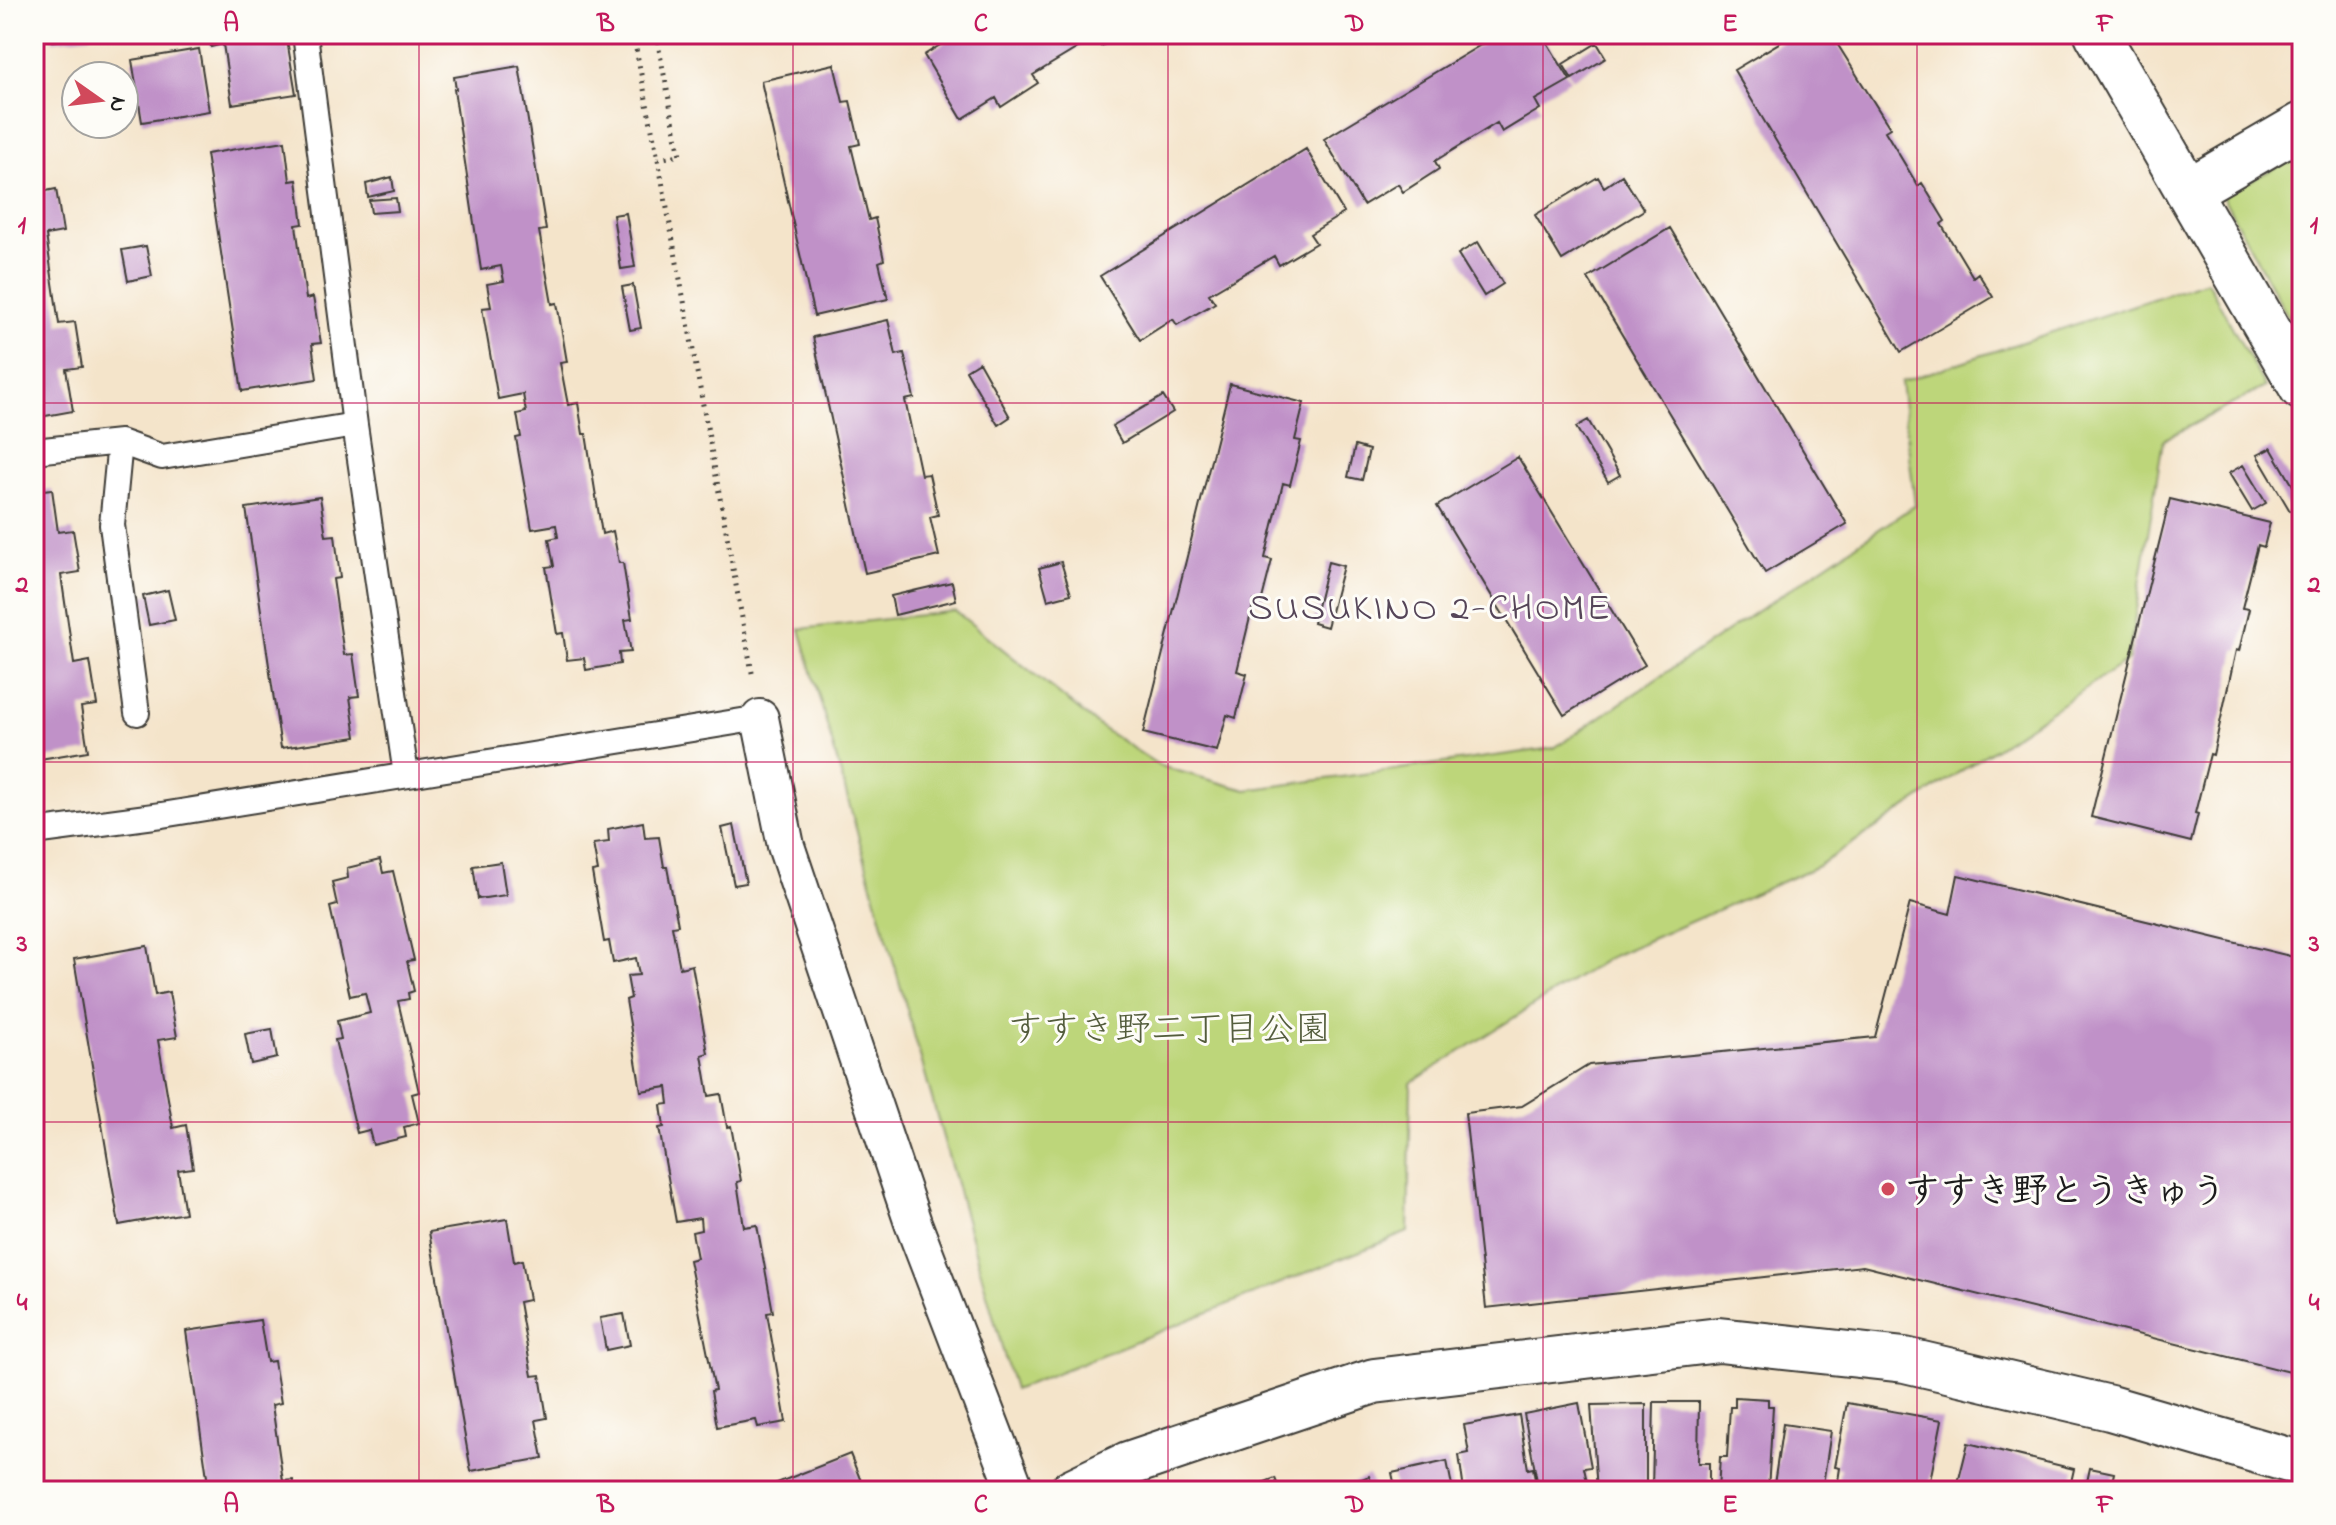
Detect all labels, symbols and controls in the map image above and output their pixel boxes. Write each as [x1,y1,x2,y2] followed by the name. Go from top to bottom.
[223,6,239,44] text: A
[596,6,615,44] text: B
[974,6,988,44] text: C
[1344,6,1365,44] text: D
[1722,6,1738,44] text: E
[2095,6,2114,44] text: F
[60,60,140,140] north arrow
[99,93,134,115] text: N
[18,208,27,246] text: 1
[2310,208,2319,246] text: 1
[15,567,29,605] text: 2
[2307,567,2321,605] text: 2
[1248,582,1612,638] district label: SUSUKINO 2-CHOME
[16,926,28,964] text: 3
[2308,926,2320,964] text: 3
[1007,1005,1331,1058] park label: すすき野二丁目公園
[1904,1167,2227,1220] place label: すすき野とうきゅう
[1879,1180,1897,1198] marker: すすき野とうきゅう
[17,1285,28,1323] text: 4
[2309,1285,2320,1323] text: 4
[223,1487,239,1525] text: A
[596,1487,615,1525] text: B
[974,1487,988,1525] text: C
[1344,1487,1365,1525] text: D
[1722,1487,1738,1525] text: E
[2095,1487,2114,1525] text: F

